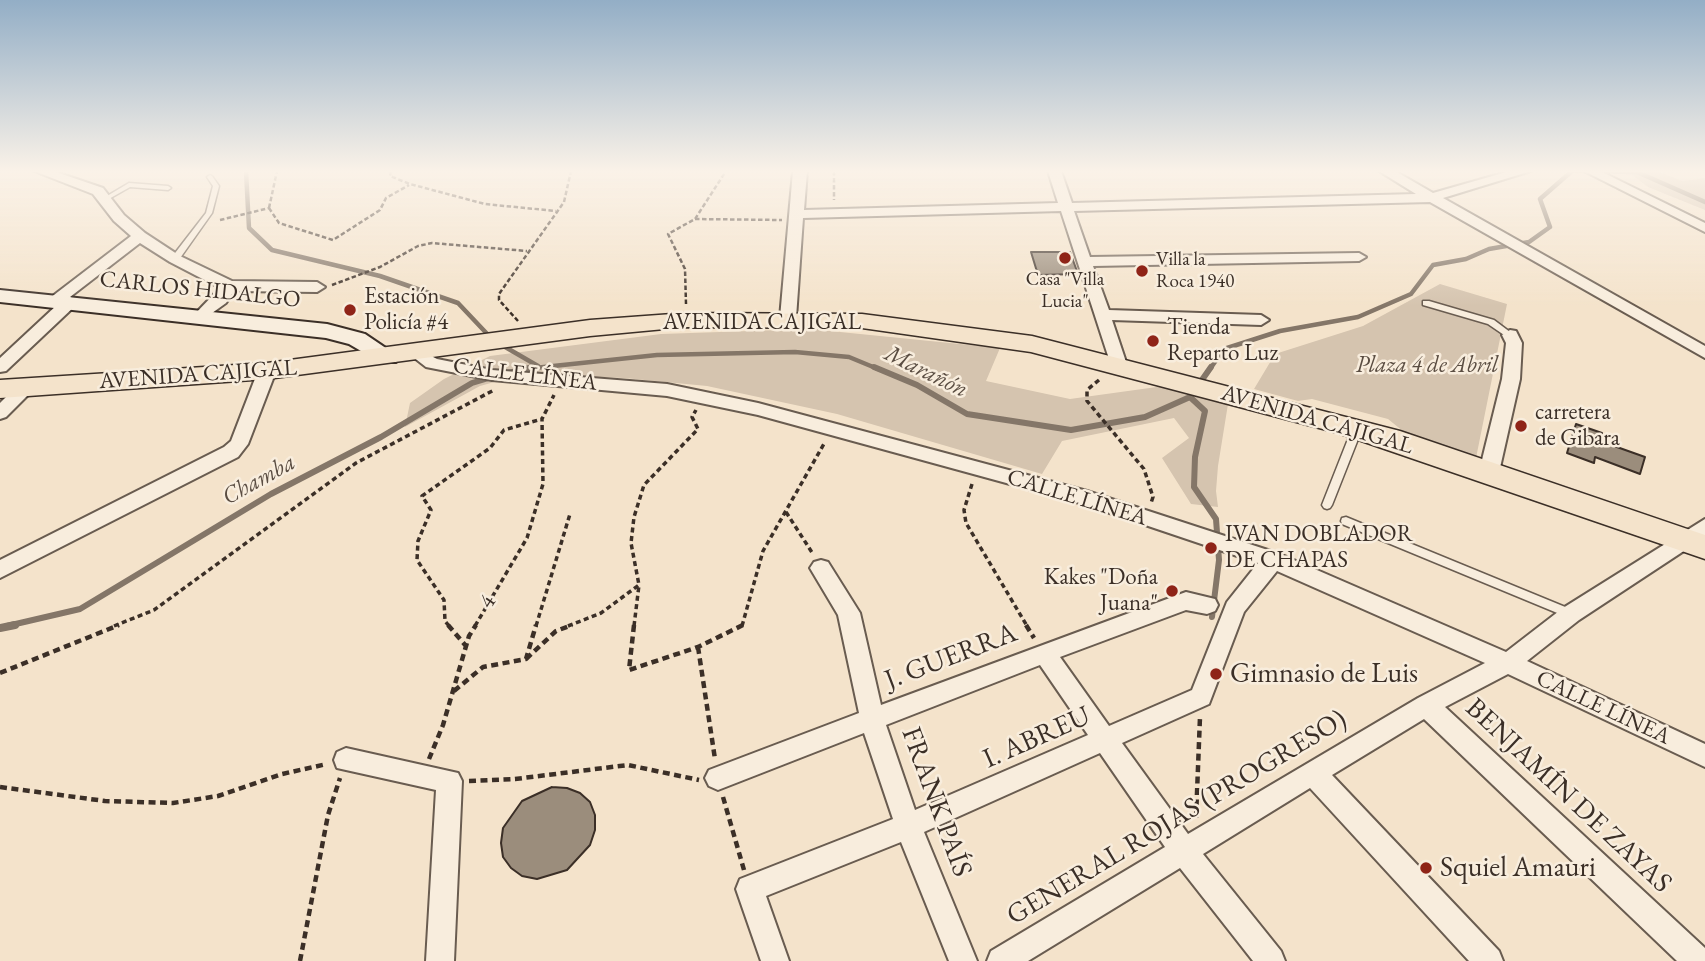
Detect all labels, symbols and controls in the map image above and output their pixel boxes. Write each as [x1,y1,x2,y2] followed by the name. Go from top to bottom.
[1156,249,1234,293] place label: Villa la Roca 1940
[1057,250,1073,266] marker: Casa "Villa Lucia"
[1134,263,1150,279] marker: Villa la Roca 1940
[98,266,302,314] street label: CARLOS HIDALGO
[1026,269,1104,313] place label: Casa "Villa Lucia"
[364,283,448,337] place label: Estación Policía #4
[342,302,358,318] marker: Estación Policía #4
[663,309,861,337] street label: AVENIDA CAJIGAL
[1167,314,1278,368] place label: Tienda Reparto Luz
[1145,333,1161,349] marker: Tienda Reparto Luz
[880,340,972,404] water label: Marañón
[451,352,599,398] street label: CALLE LÍNEA
[1356,352,1498,380] park label: Plaza 4 de Abril
[98,354,298,396] street label: AVENIDA CAJIGAL
[1218,379,1416,461] street label: AVENIDA CAJIGAL
[1535,399,1620,453] place label: carretera de Gibara
[1513,418,1529,434] marker: carretera de Gibara
[217,448,301,512] water label: Chamba
[1004,464,1150,532] street label: CALLE LÍNEA
[1225,521,1413,575] place label: IVAN DOBLADOR DE CHAPAS
[1203,540,1219,556] marker: IVAN DOBLADOR DE CHAPAS
[1044,564,1158,618] place label: Kakes "Doña Juana"
[1164,583,1180,599] marker: Kakes "Doña Juana"
[473,590,503,614] street label: 4
[880,616,1022,698] street label: J. GUERRA
[1230,657,1418,691] place label: Gimnasio de Luis
[1531,665,1675,751] street label: CALLE LÍNEA
[1208,666,1224,682] marker: Gimnasio de Luis
[1458,692,1678,900] street label: BENJAMÍN DE ZAYAS
[978,700,1096,776] street label: I. ABREU
[1001,703,1353,933] street label: GENERAL ROJAS (PROGRESO)
[893,723,979,881] street label: FRANK PAÍS
[1440,851,1596,885] place label: Squiel Amauri
[1418,860,1434,876] marker: Squiel Amauri

